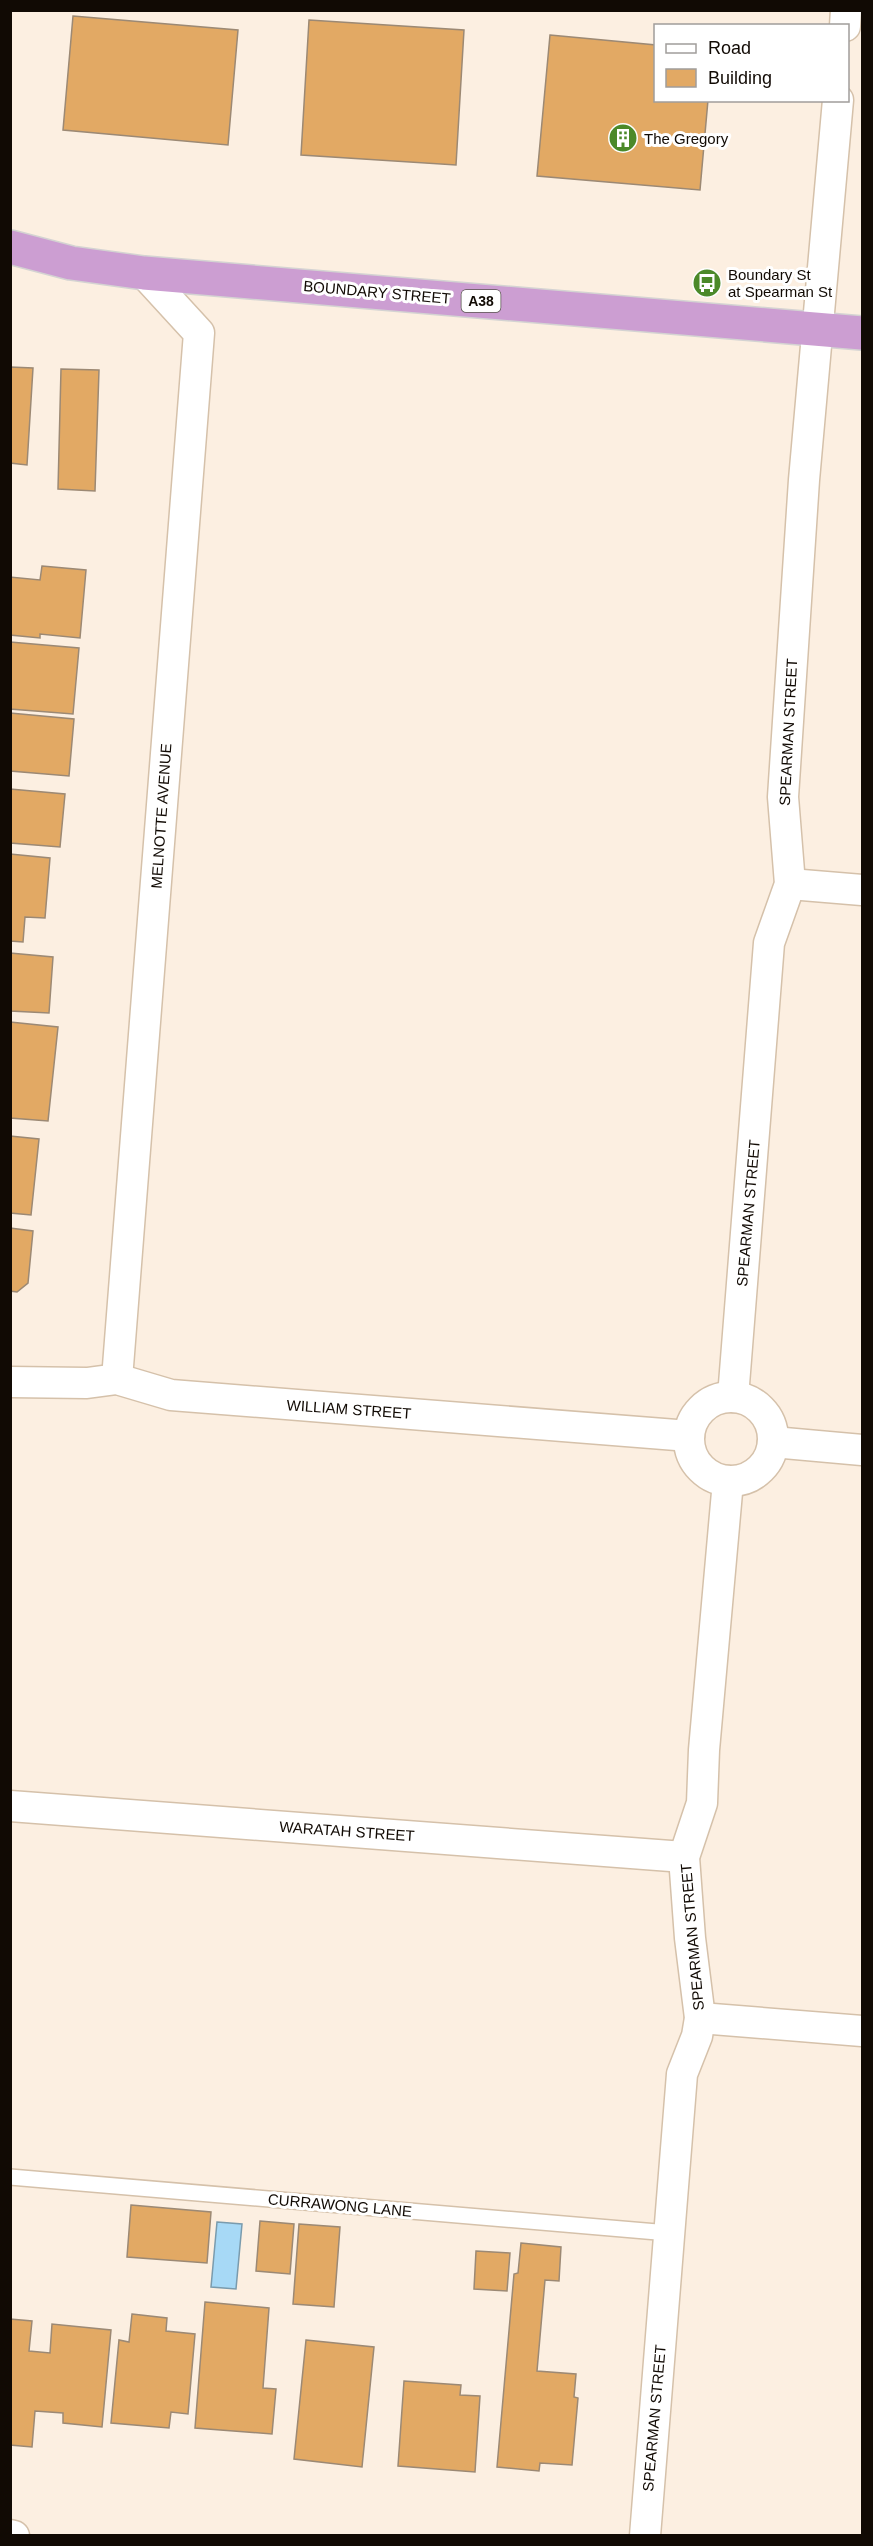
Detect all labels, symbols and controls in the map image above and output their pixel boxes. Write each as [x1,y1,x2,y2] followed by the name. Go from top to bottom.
[654,24,849,102] legend
[708,38,751,58] text: Road
[708,68,772,88] text: Building
[607,122,639,154] building icon: The Gregory
[644,130,729,147] place label: The Gregory
[728,266,833,300] place label: Boundary St at Spearman St
[691,267,723,299] bus stop icon: Boundary St at Spearman St
[303,277,451,307] street label: BOUNDARY STREET
[462,290,500,312] road number: A38
[776,658,800,806] street label: SPEARMAN STREET
[147,743,175,889] street label: MELNOTTE AVENUE
[733,1139,763,1287] street label: SPEARMAN STREET
[286,1396,412,1422] street label: WILLIAM STREET
[279,1818,415,1844] street label: WARATAH STREET
[677,1863,707,2011] street label: SPEARMAN STREET
[267,2190,413,2220] street label: CURRAWONG LANE
[639,2344,669,2492] street label: SPEARMAN STREET

